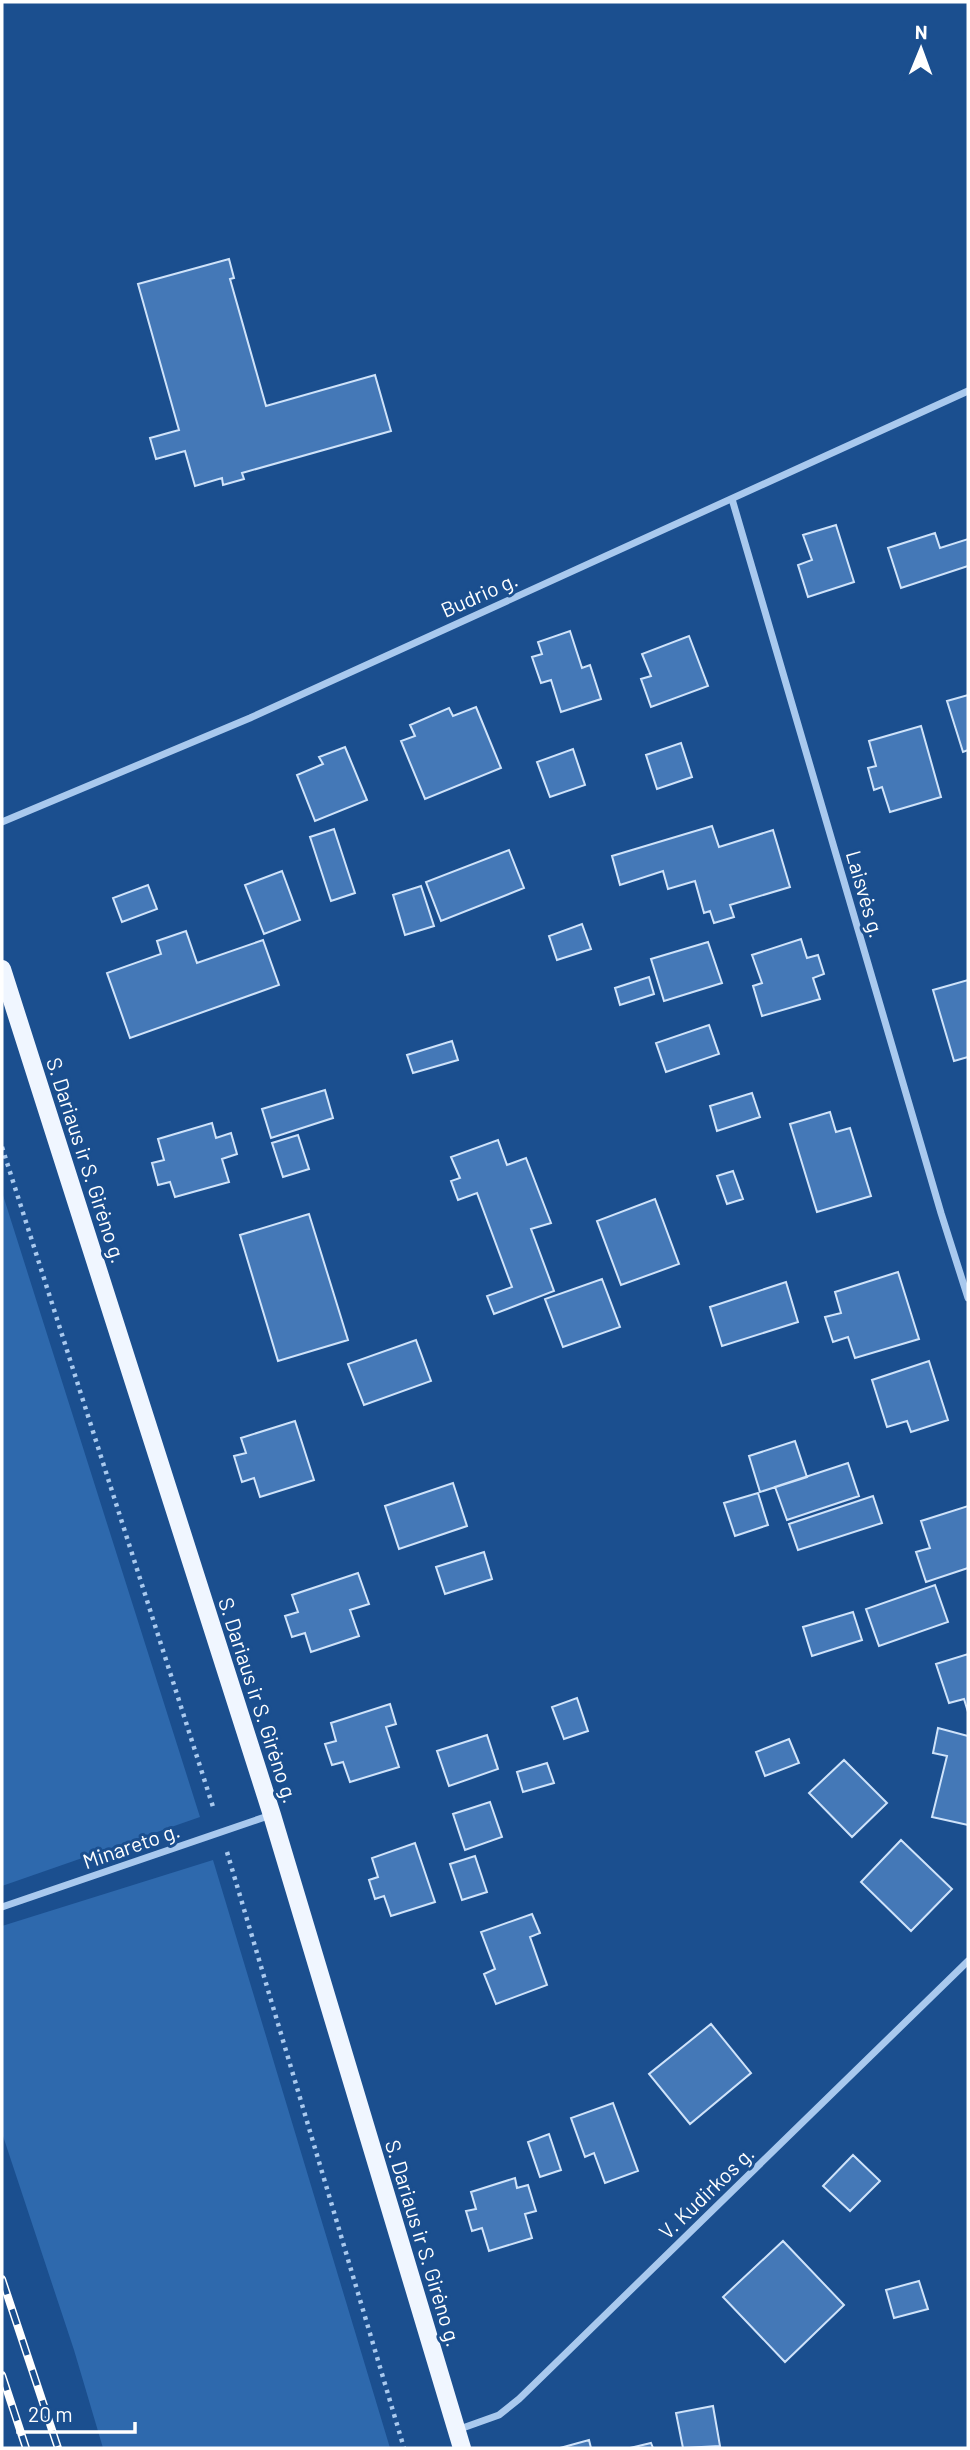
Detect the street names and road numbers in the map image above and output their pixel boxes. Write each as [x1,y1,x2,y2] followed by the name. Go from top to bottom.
[437,566,521,622] street label: Budrio g.
[842,848,890,940] street label: Laisvės g.
[42,1054,132,1266] street label: S. Dariaus ir S. Girėno g.
[214,1594,304,1806] street label: S. Dariaus ir S. Girėno g.
[79,1817,183,1873] street label: Minareto g.
[381,2137,467,2349] street label: S. Dariaus ir S. Girėno g.
[653,2140,759,2244] street label: V. Kudirkos g.

